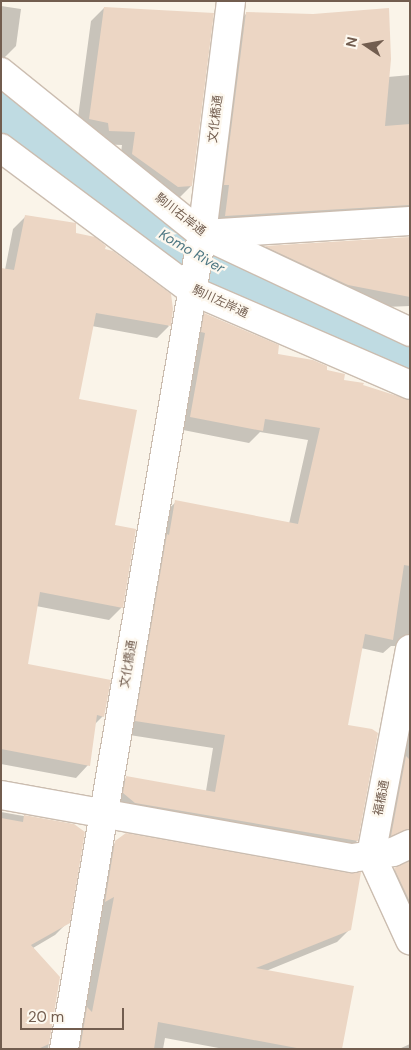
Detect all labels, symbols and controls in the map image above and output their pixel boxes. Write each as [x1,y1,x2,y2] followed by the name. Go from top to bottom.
[341,20,391,70] north arrow
[341,35,361,49] text: N
[206,94,226,144] street label: 文化橋通
[152,191,208,239] street label: 駒川右岸通
[156,226,228,276] water label: Komo River
[190,283,250,321] street label: 駒川左岸通
[118,639,140,689] street label: 文化橋通
[371,779,393,817] street label: 福橋通
[22,998,126,1030] scale bar
[28,1007,64,1027] text: 20 m

